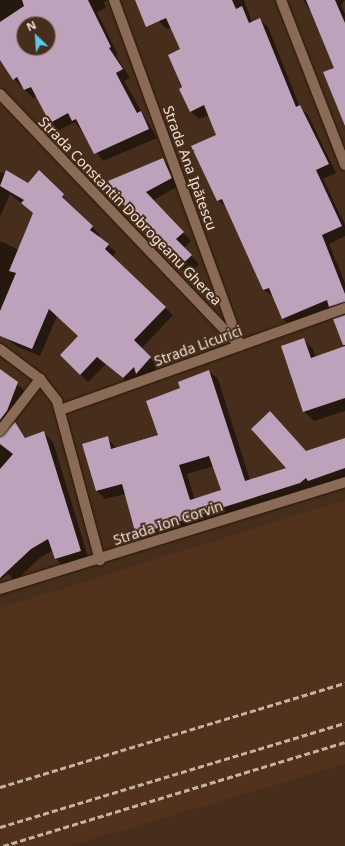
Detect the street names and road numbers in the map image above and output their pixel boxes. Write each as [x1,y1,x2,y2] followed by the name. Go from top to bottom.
[160,103,220,233] street label: Strada Ana Ipătescu
[35,113,225,309] street label: Strada Constantin Dobrogeanu Gherea
[152,322,244,370] street label: Strada Licurici
[111,497,225,549] street label: Strada Ion Corvin

